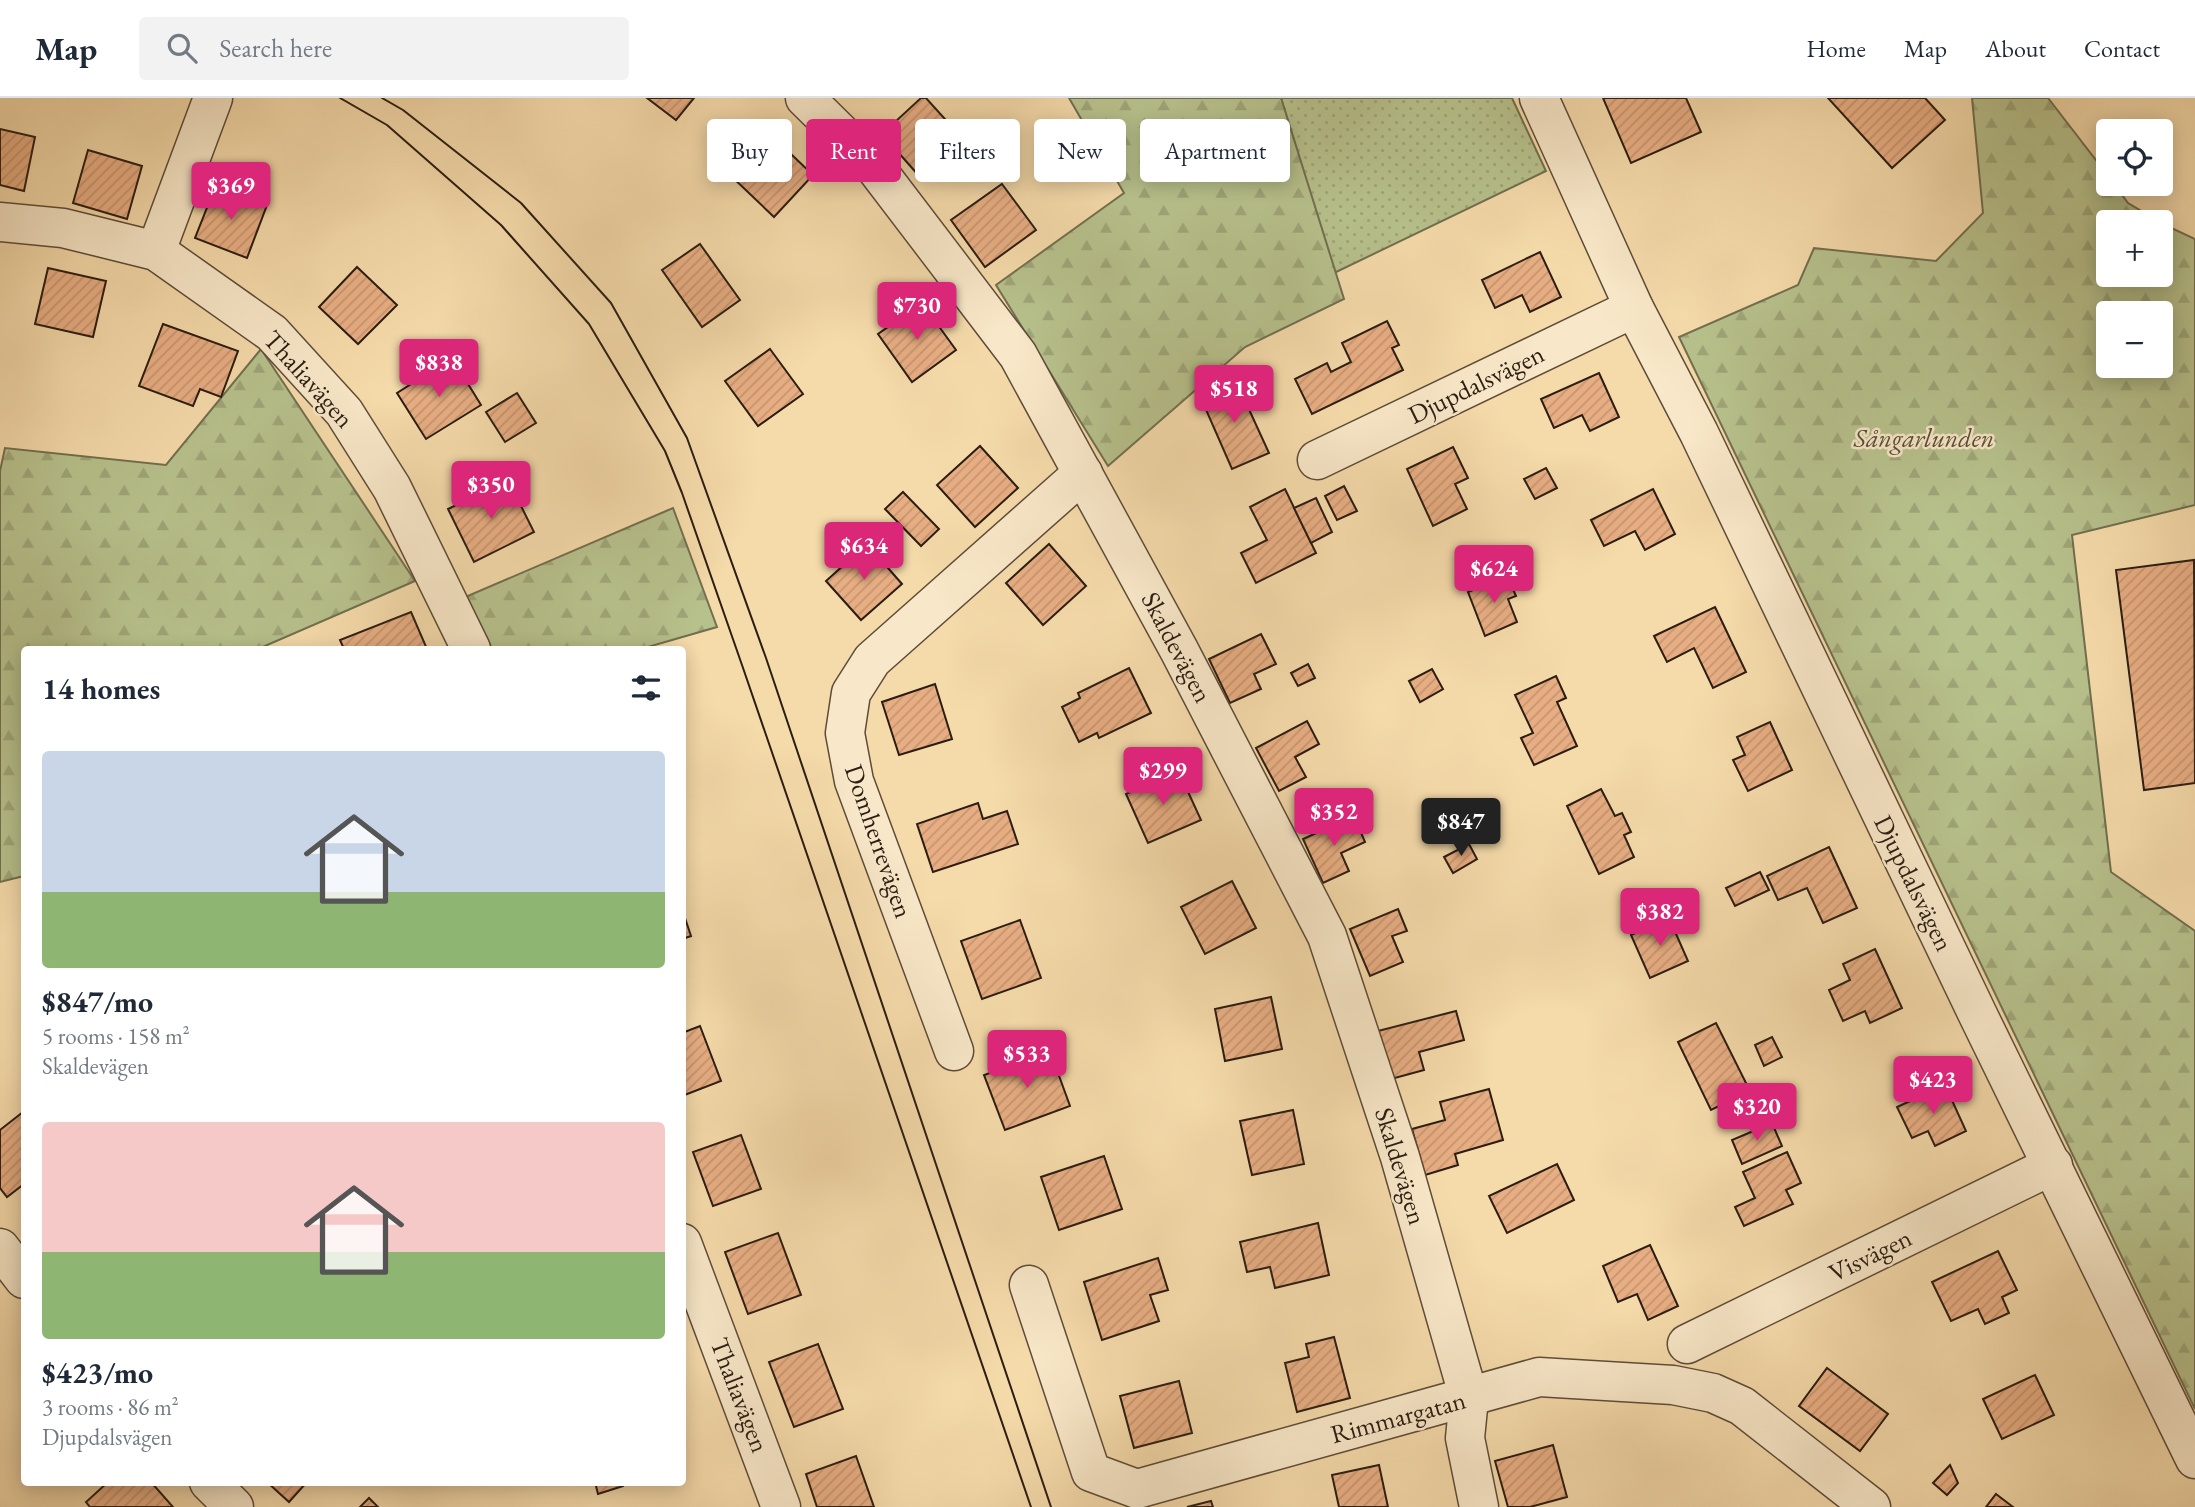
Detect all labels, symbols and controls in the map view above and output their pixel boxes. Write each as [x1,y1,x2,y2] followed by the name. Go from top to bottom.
[139,17,629,80] search box
[35,27,97,70] text: Map
[163,29,201,67] icon: search
[219,31,332,65] text: Search here
[1806,33,1866,64] text: Home
[1904,33,1947,64] text: Map
[1985,33,2046,64] text: About
[2084,33,2160,64] text: Contact
[707,119,792,182] chip: Buy
[806,119,901,182] chip: Rent
[915,119,1020,182] chip: Filters
[1034,119,1126,182] chip: New
[1140,119,1290,182] chip: Apartment
[2096,119,2173,378] map controls
[2096,119,2173,196] button: locate
[190,162,272,222] pin: $369
[207,170,255,200] text: $369
[2096,210,2173,287] button: +
[876,282,958,342] pin: $730
[893,290,941,320] text: $730
[2096,301,2173,378] button: −
[256,323,362,435] street label: Thaliavägen
[1402,336,1550,432] street label: Djupdalsvägen
[398,340,480,399] pin: $838
[415,347,463,377] text: $838
[1193,366,1275,425] pin: $518
[1210,373,1258,403] text: $518
[1853,421,1994,455] park label: Sångarlunden
[450,462,532,521] pin: $350
[467,469,515,499] text: $350
[823,522,905,582] pin: $634
[840,530,888,560] text: $634
[1453,546,1535,605] pin: $624
[1470,553,1518,583] text: $624
[1134,586,1220,709] street label: Skaldevägen
[42,669,160,708] text: 14 homes
[627,669,665,707] icon: filters
[1122,748,1204,807] pin: $299
[1139,755,1187,785] text: $299
[837,760,921,923] street label: Domherrevägen
[1293,788,1375,848] pin: $352
[291,796,417,922] icon: home
[1310,796,1358,826] text: $352
[1420,798,1502,858] pin: $847
[1437,806,1485,836] text: $847
[1866,809,1962,957] street label: Djupdalsvägen
[1619,888,1701,948] pin: $382
[1636,896,1684,926] text: $382
[42,982,153,1021] text: $847/mo
[42,1021,190,1051] text: 5 rooms · 158 m²
[986,1030,1068,1090] pin: $533
[1003,1038,1051,1068] text: $533
[42,1051,149,1081] text: Skaldevägen
[1892,1056,1974,1116] pin: $423
[1909,1064,1957,1094] text: $423
[1716,1084,1798,1143] pin: $320
[1733,1091,1781,1121] text: $320
[1367,1103,1435,1229] street label: Skaldevägen
[291,1167,417,1293] icon: home
[1823,1220,1917,1290] street label: Visvägen
[703,1333,778,1457] street label: Thaliavägen
[42,1353,153,1392] text: $423/mo
[1327,1383,1469,1451] street label: Rimmargatan
[42,1392,179,1422] text: 3 rooms · 86 m²
[42,1422,172,1452] text: Djupdalsvägen

